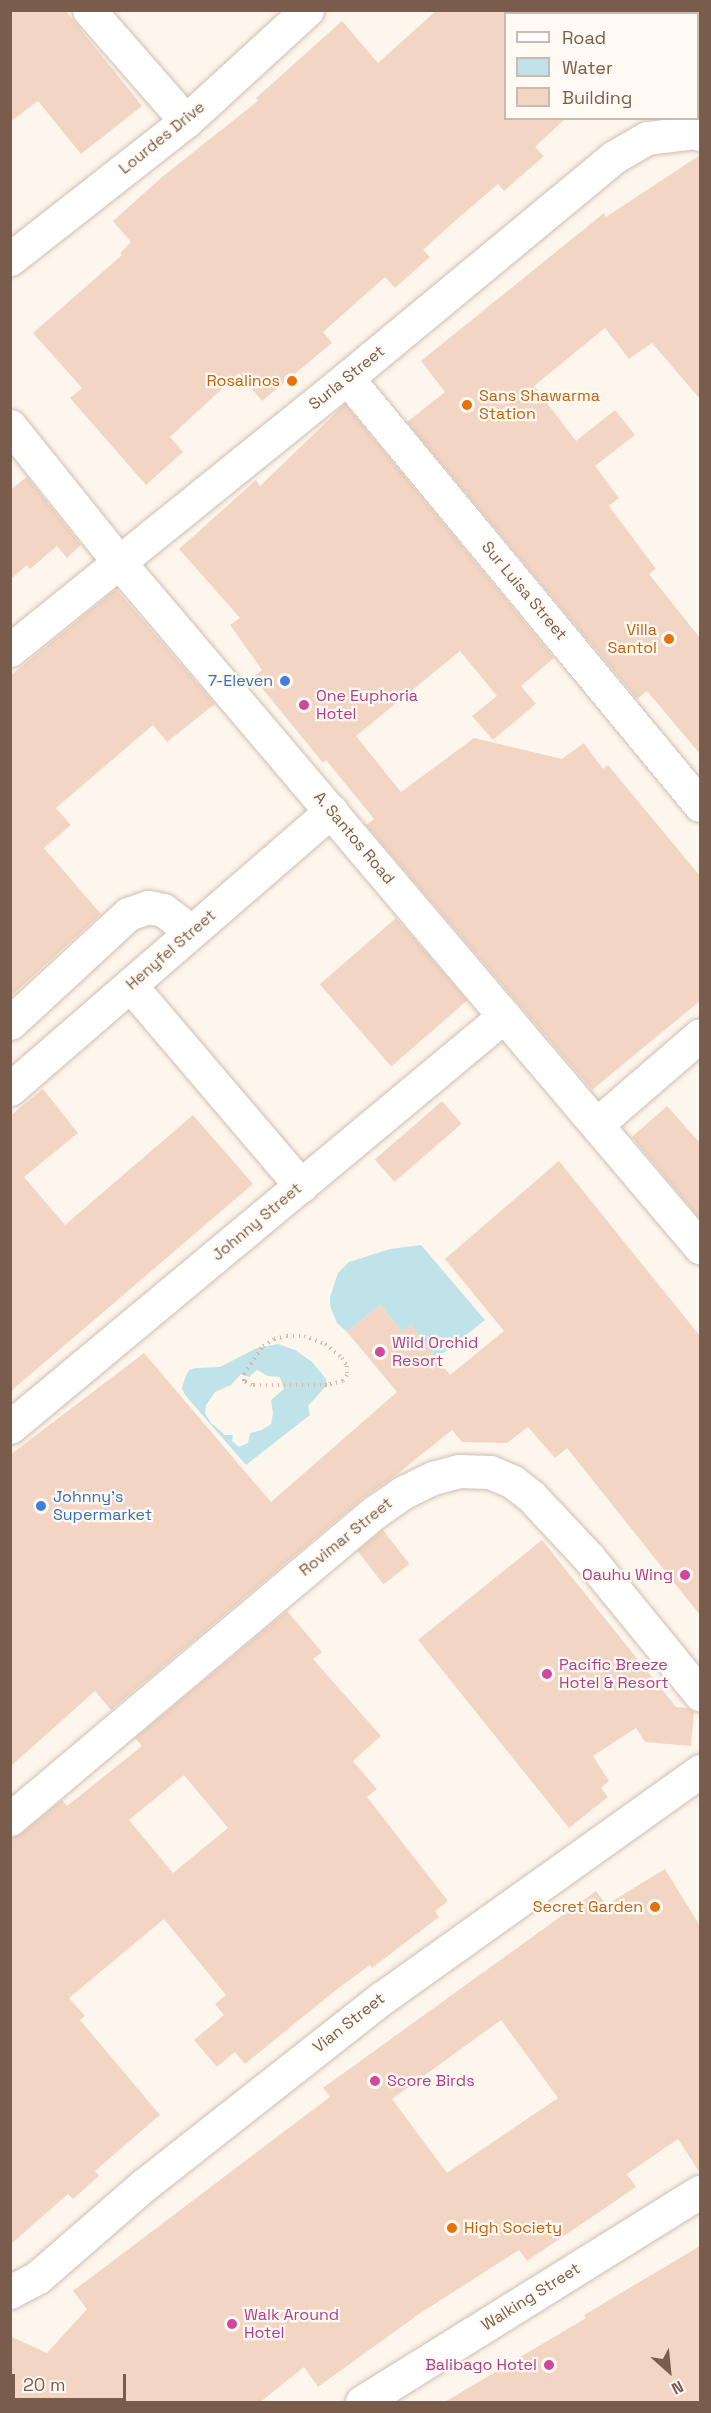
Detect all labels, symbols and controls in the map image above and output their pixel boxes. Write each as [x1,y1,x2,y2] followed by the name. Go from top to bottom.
[504,12,699,120] legend
[562,26,606,49] text: Road
[562,56,613,79] text: Water
[562,86,632,109] text: Building
[115,98,209,178] street label: Lourdes Drive
[305,342,389,414] street label: Surla Street
[206,371,280,391] place label: Rosalinos
[285,374,299,388] marker: Rosalinos
[479,386,600,424] place label: Sans Shawarma Station
[460,398,474,412] marker: Sans Shawarma Station
[477,538,571,644] street label: Sur Luisa Street
[608,620,657,658] place label: Villa Santol
[662,632,676,646] marker: Villa Santol
[208,671,273,691] place label: 7-Eleven
[278,674,292,688] marker: 7-Eleven
[316,686,418,724] place label: One Euphoria Hotel
[297,698,311,712] marker: One Euphoria Hotel
[309,788,399,888] street label: A. Santos Road
[122,906,220,994] street label: Henyfel Street
[208,1179,306,1265] street label: Johnny Street
[392,1333,478,1371] place label: Wild Orchid Resort
[373,1345,387,1359] marker: Wild Orchid Resort
[53,1487,152,1525] place label: Johnny's Supermarket
[296,1494,396,1580] street label: Rovimar Street
[34,1499,48,1513] marker: Johnny's Supermarket
[582,1565,673,1585] place label: Oauhu Wing
[678,1568,692,1582] marker: Oauhu Wing
[559,1655,669,1693] place label: Pacific Breeze Hotel & Resort
[540,1667,554,1681] marker: Pacific Breeze Hotel & Resort
[533,1897,643,1917] place label: Secret Garden
[648,1900,662,1914] marker: Secret Garden
[309,1989,389,2057] street label: Vian Street
[387,2071,475,2091] place label: Score Birds
[368,2074,382,2088] marker: Score Birds
[464,2218,562,2238] place label: High Society
[445,2221,459,2235] marker: High Society
[478,2259,584,2335] street label: Walking Street
[244,2305,339,2343] place label: Walk Around Hotel
[225,2317,239,2331] marker: Walk Around Hotel
[639,2341,699,2401] north arrow
[425,2355,537,2375] place label: Balibago Hotel
[542,2358,556,2372] marker: Balibago Hotel
[15,2362,129,2400] scale bar
[23,2373,66,2396] text: 20 m
[668,2376,687,2399] text: N

